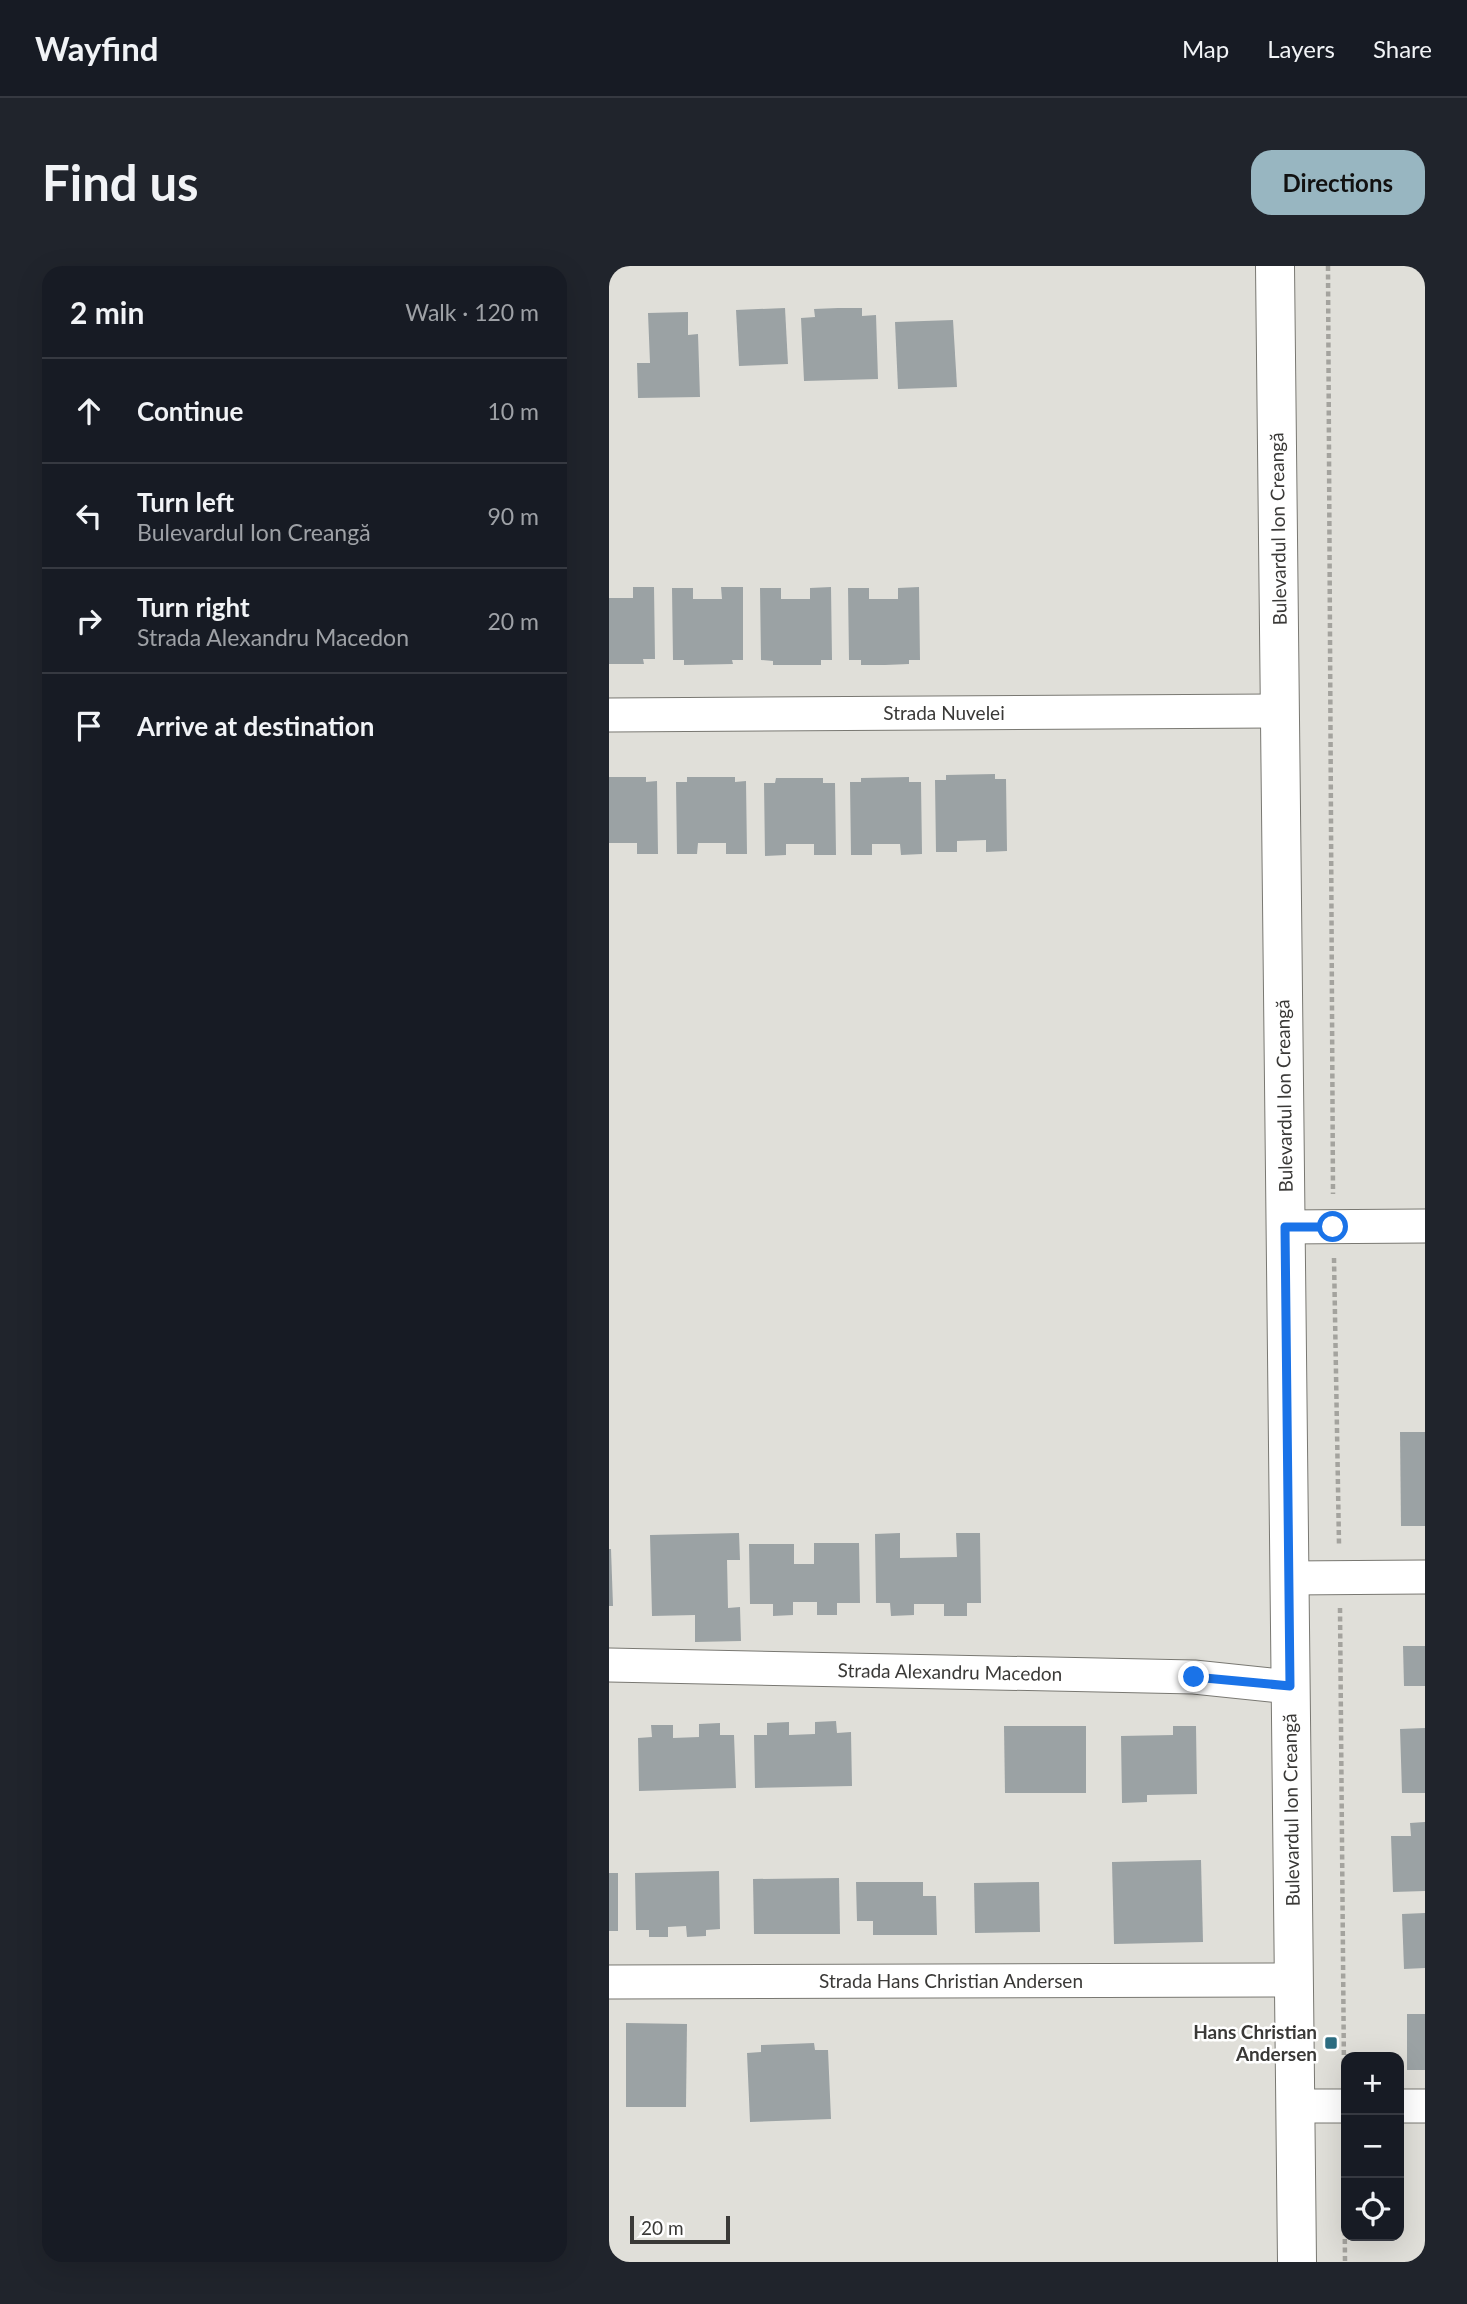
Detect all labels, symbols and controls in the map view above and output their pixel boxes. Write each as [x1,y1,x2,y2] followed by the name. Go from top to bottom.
[35,28,159,68] text: Wayfind
[1182,34,1229,63] text: Map
[1267,34,1335,63] text: Layers
[1373,34,1432,63] text: Share
[1251,150,1425,215] button: Directions
[42,153,199,211] text: Find us
[70,294,144,330] text: 2 min
[405,298,539,326] text: Walk · 120 m
[70,392,108,430] icon: ahead
[137,395,243,427] text: Continue
[488,397,539,425] text: 10 m
[1264,432,1291,626] street label: Bulevardul Ion Creangă
[137,486,234,518] text: Turn left
[70,497,108,535] icon: left
[488,502,539,530] text: 90 m
[137,518,371,546] text: Bulevardul Ion Creangă
[137,591,250,623] text: Turn right
[70,602,108,640] icon: right
[488,607,539,635] text: 20 m
[137,623,409,651] text: Strada Alexandru Macedon
[883,701,1005,724] street label: Strada Nuvelei
[70,707,108,745] icon: arrive
[137,710,374,742] text: Arrive at destination
[1270,999,1297,1193] street label: Bulevardul Ion Creangă
[1317,1211,1348,1242] route start
[837,1658,1063,1685] street label: Strada Alexandru Macedon
[1178,1661,1209,1692] route end
[1277,1713,1304,1907] street label: Bulevardul Ion Creangă
[819,1969,1083,1992] street label: Strada Hans Christian Andersen
[1193,2020,1317,2065] place label: Hans Christian Andersen
[1323,2035,1339,2051] marker: Hans Christian Andersen
[1341,2052,1404,2241] map controls
[1341,2052,1404,2115] button: +
[1341,2115,1404,2178] button: −
[1341,2178,1404,2241] button: locate
[630,2213,730,2245] scale bar
[641,2216,684,2239] text: 20 m

